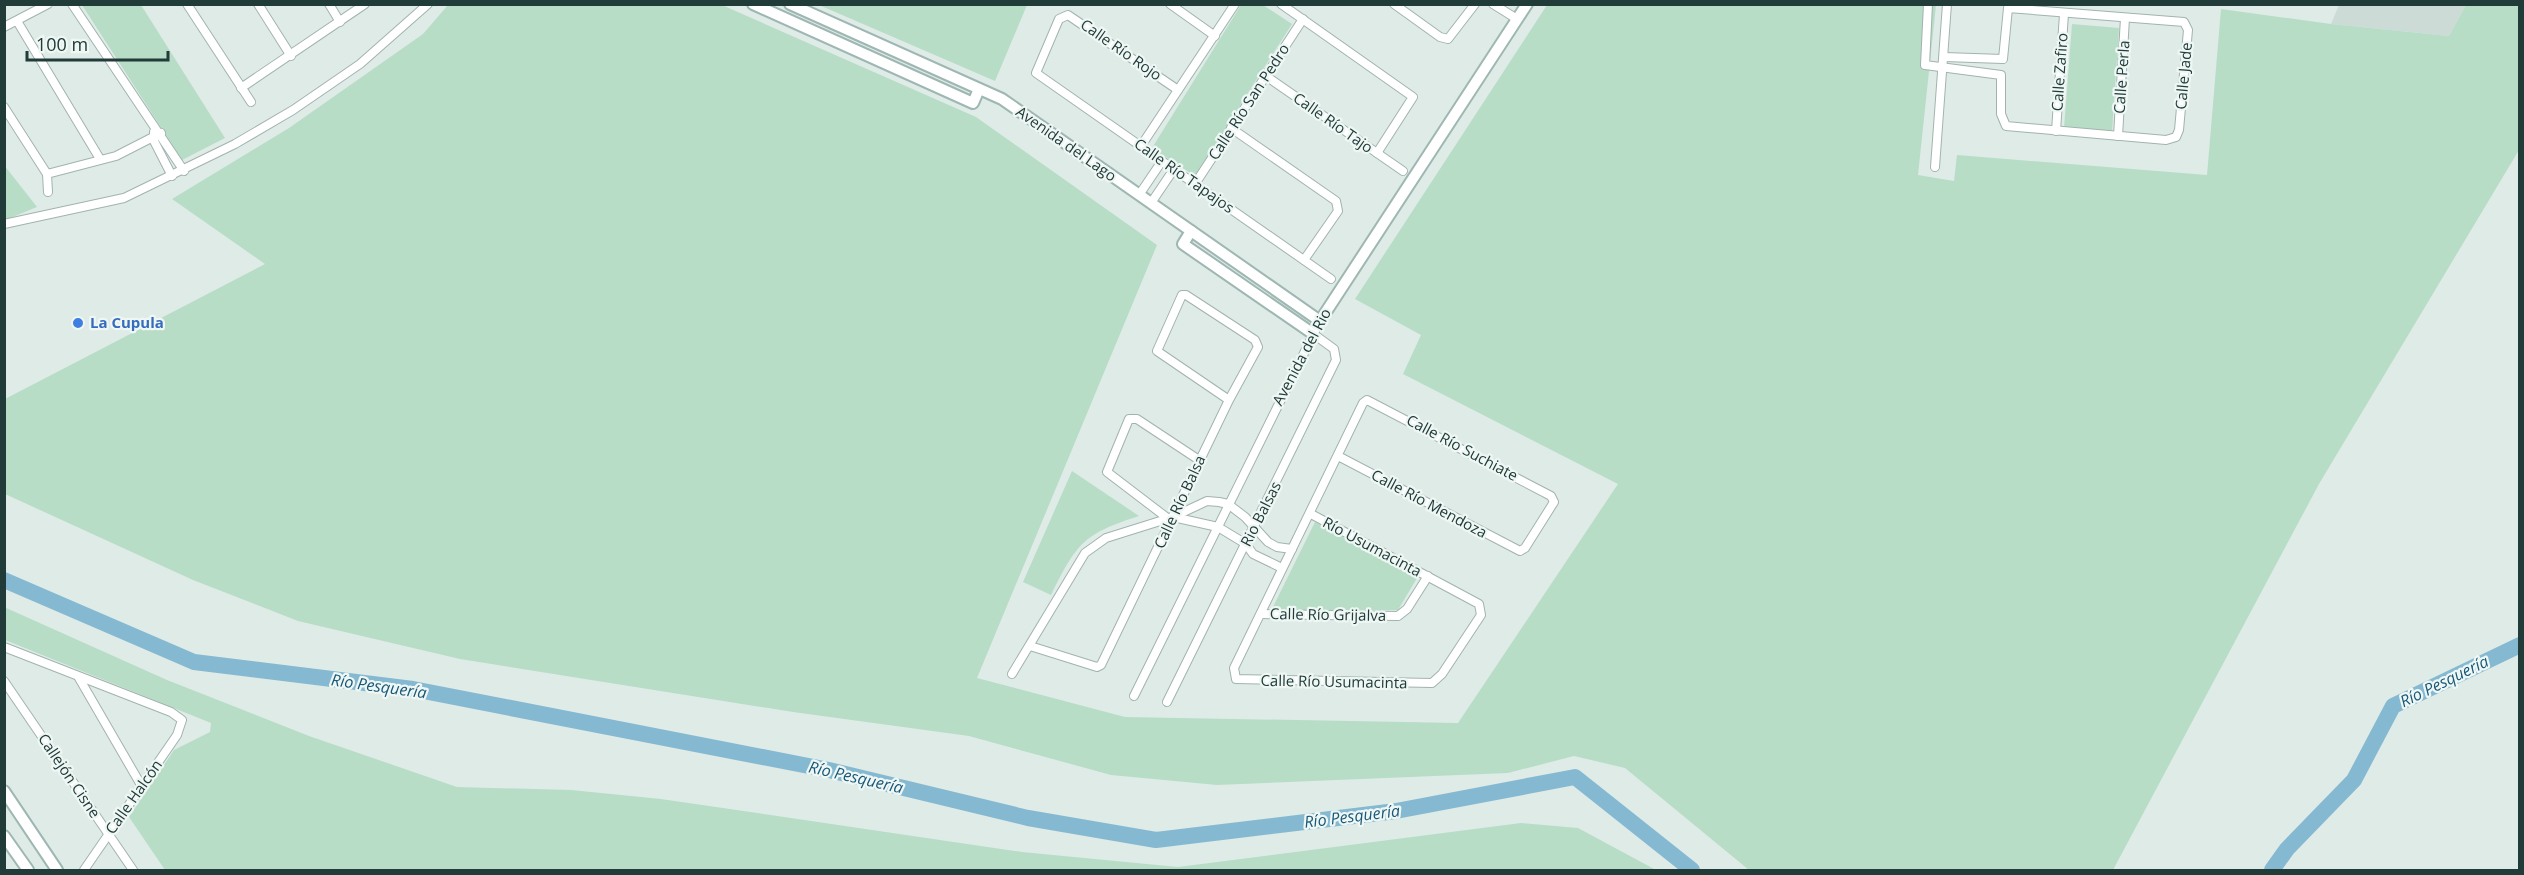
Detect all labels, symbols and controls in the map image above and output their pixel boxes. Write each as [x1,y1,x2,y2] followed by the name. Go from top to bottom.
[1077,14,1166,85] street label: Calle Río Rojo
[27,24,168,62] scale bar
[36,32,88,56] text: 100 m
[2046,32,2072,112] street label: Calle Zafiro
[1203,39,1293,164] street label: Calle Río San Pedro
[2108,40,2134,114] street label: Calle Perla
[2170,41,2196,110] street label: Calle Jade
[1290,87,1377,157] street label: Calle Río Tajo
[1012,101,1121,185] street label: Avenida del Lago
[1131,133,1239,217] street label: Calle Río Tapajos
[1267,305,1335,409] street label: Avenida del Rio
[90,312,164,332] place label: La Cupula
[71,316,85,330] marker: La Cupula
[1403,409,1522,485] street label: Calle Río Suchiate
[1149,452,1209,552] street label: Calle Río Balsa
[1368,464,1491,542] street label: Calle Río Mendoza
[1235,478,1285,549] street label: Rio Balsas
[1320,512,1425,581] street label: Río Usumacinta
[1270,603,1386,625] street label: Calle Río Grijalva
[2396,650,2492,712] water label: Río Pesquería
[330,668,428,704] water label: Río Pesquería
[1260,670,1408,692] street label: Calle Río Usumacinta
[34,729,105,822] street label: Callejón Cisne
[100,755,166,837] street label: Calle Halcón
[807,755,905,799] water label: Río Pesquería
[1303,799,1401,833] water label: Río Pesquería

